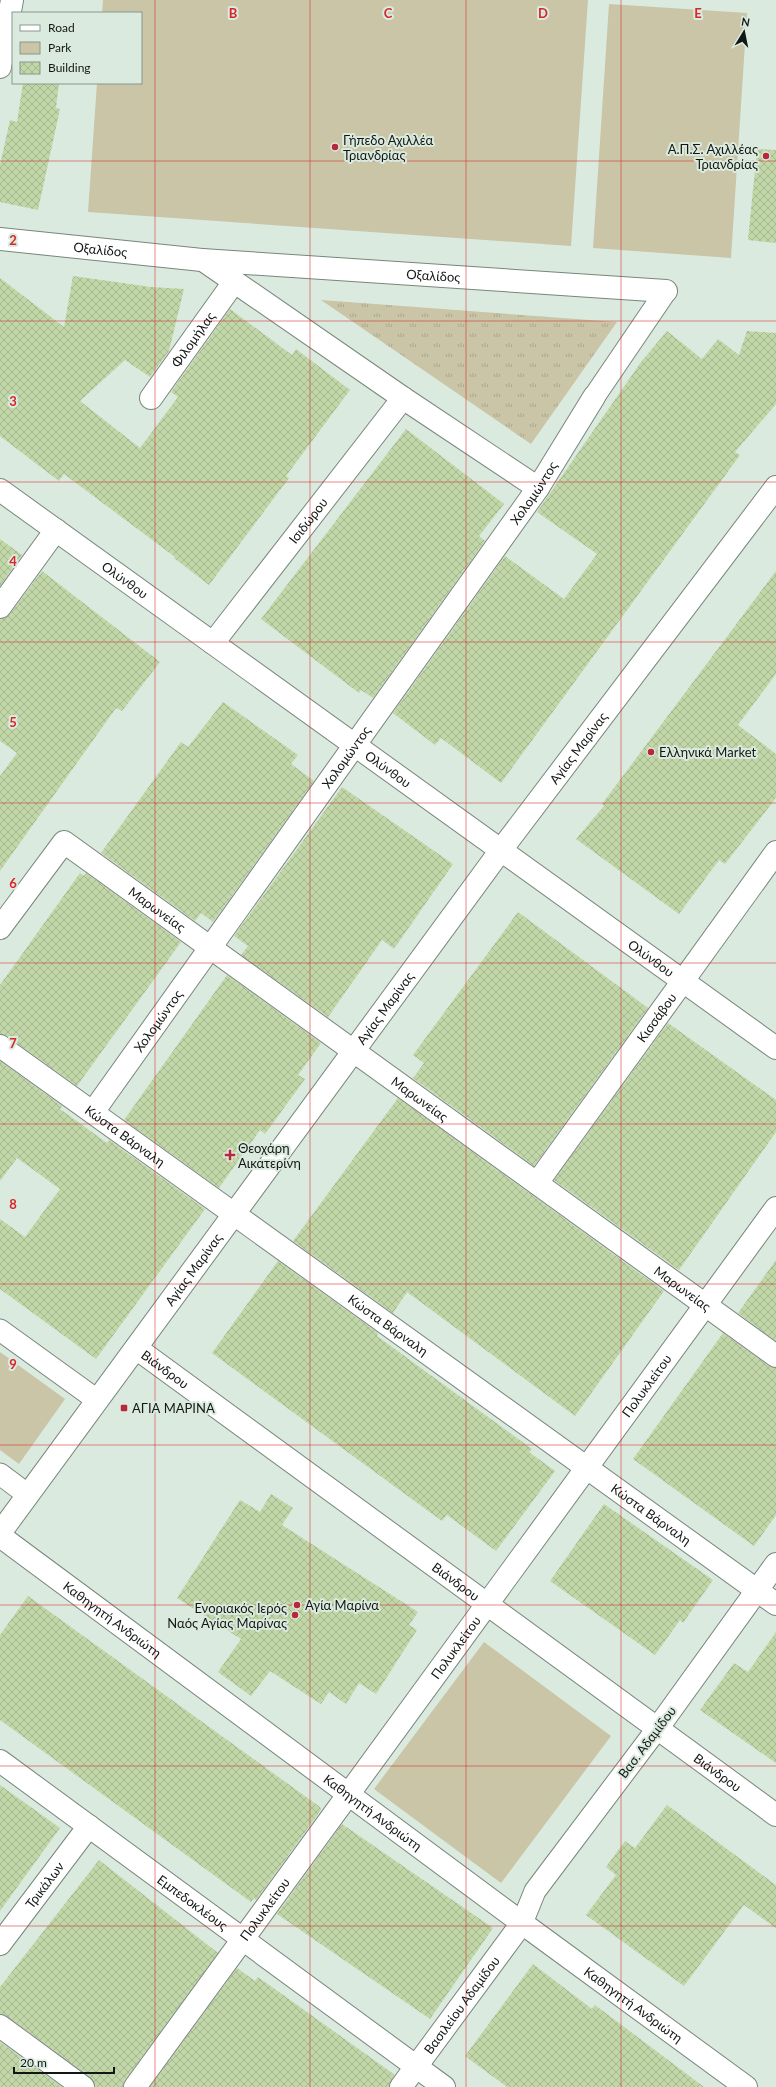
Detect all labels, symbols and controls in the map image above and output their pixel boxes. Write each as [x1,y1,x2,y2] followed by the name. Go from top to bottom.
[229,5,238,21] text: B
[384,5,393,21] text: C
[538,5,548,21] text: D
[694,5,702,21] text: E
[12,12,142,84] legend
[724,12,764,52] north arrow
[741,15,751,29] text: N
[48,20,75,35] text: Road
[48,40,72,55] text: Park
[48,60,91,75] text: Building
[343,132,434,163] place label: Γήπεδο Αχιλλέα Τριανδρίας
[668,141,758,172] place label: Α.Π.Σ. Αχιλλέας Τριανδρίας
[330,142,340,152] marker: Γήπεδο Αχιλλέα Τριανδρίας
[761,151,771,161] marker: Α.Π.Σ. Αχιλλέας Τριανδρίας
[9,232,17,248] text: 2
[73,239,128,260] street label: Οξαλίδος
[406,266,461,285] street label: Οξαλίδος
[168,309,218,370] street label: Φιλομήλας
[9,393,17,409] text: 3
[507,458,561,527] street label: Χολομώντος
[285,494,331,547] street label: Ισιδώρου
[9,553,17,569] text: 4
[99,558,151,602] street label: Ολύνθου
[546,709,611,787] street label: Αγίας Μαρίνας
[9,714,17,730] text: 5
[319,723,374,791] street label: Χολομώντος
[659,744,756,760] place label: Ελληνικά Market
[362,747,414,791] street label: Ολύνθου
[646,747,656,757] marker: Ελληνικά Market
[9,875,17,891] text: 6
[125,883,189,935] street label: Μαρωνείας
[625,936,677,980] street label: Ολύνθου
[353,969,417,1048] street label: Αγίας Μαρίνας
[130,987,186,1055] street label: Χολομώντος
[633,990,680,1045] street label: Κισσάβου
[9,1035,17,1051] text: 7
[388,1073,451,1125] street label: Μαρωνείας
[82,1102,168,1170] street label: Κώστα Βάρναλη
[238,1140,301,1171] place label: Θεοχάρη Αικατερίνη
[225,1150,235,1160] marker: Θεοχάρη Αικατερίνη
[9,1196,17,1212] text: 8
[161,1230,225,1309] street label: Αγίας Μαρίνας
[651,1263,714,1314] street label: Μαρωνείας
[345,1291,431,1359] street label: Κώστα Βάρναλη
[138,1347,192,1392] street label: Βιάνδρου
[618,1351,675,1420] street label: Πολυκλείτου
[9,1356,17,1372] text: 9
[132,1400,215,1416] place label: ΑΓΙΑ ΜΑΡΙΝΑ
[119,1403,129,1413] marker: ΑΓΙΑ ΜΑΡΙΝΑ
[608,1480,694,1548] street label: Κώστα Βάρναλη
[429,1559,483,1604] street label: Βιάνδρου
[60,1578,165,1661] street label: Καθηγητή Ανδριώτη
[305,1597,379,1613] place label: Αγία Μαρίνα
[167,1600,287,1631] place label: Ενοριακός Ιερός Ναός Αγίας Μαρίνας
[292,1600,302,1610] marker: Αγία Μαρίνα
[290,1610,300,1620] marker: Ενοριακός Ιερός Ναός Αγίας Μαρίνας
[427,1613,484,1682] street label: Πολυκλείτου
[615,1703,679,1781] street label: Βασ. Αδαμίδου
[691,1750,745,1795] street label: Βιάνδρου
[320,1771,425,1854] street label: Καθηγητή Ανδριώτη
[22,1858,67,1911] street label: Τρικάλων
[154,1871,231,1934] street label: Εμπεδοκλέους
[236,1875,293,1944] street label: Πολυκλείτου
[420,1953,503,2057] street label: Βασιλείου Αδαμίδου
[581,1963,686,2046] street label: Καθηγητή Ανδριώτη
[14,2049,114,2075] scale bar
[20,2055,47,2070] text: 20 m

